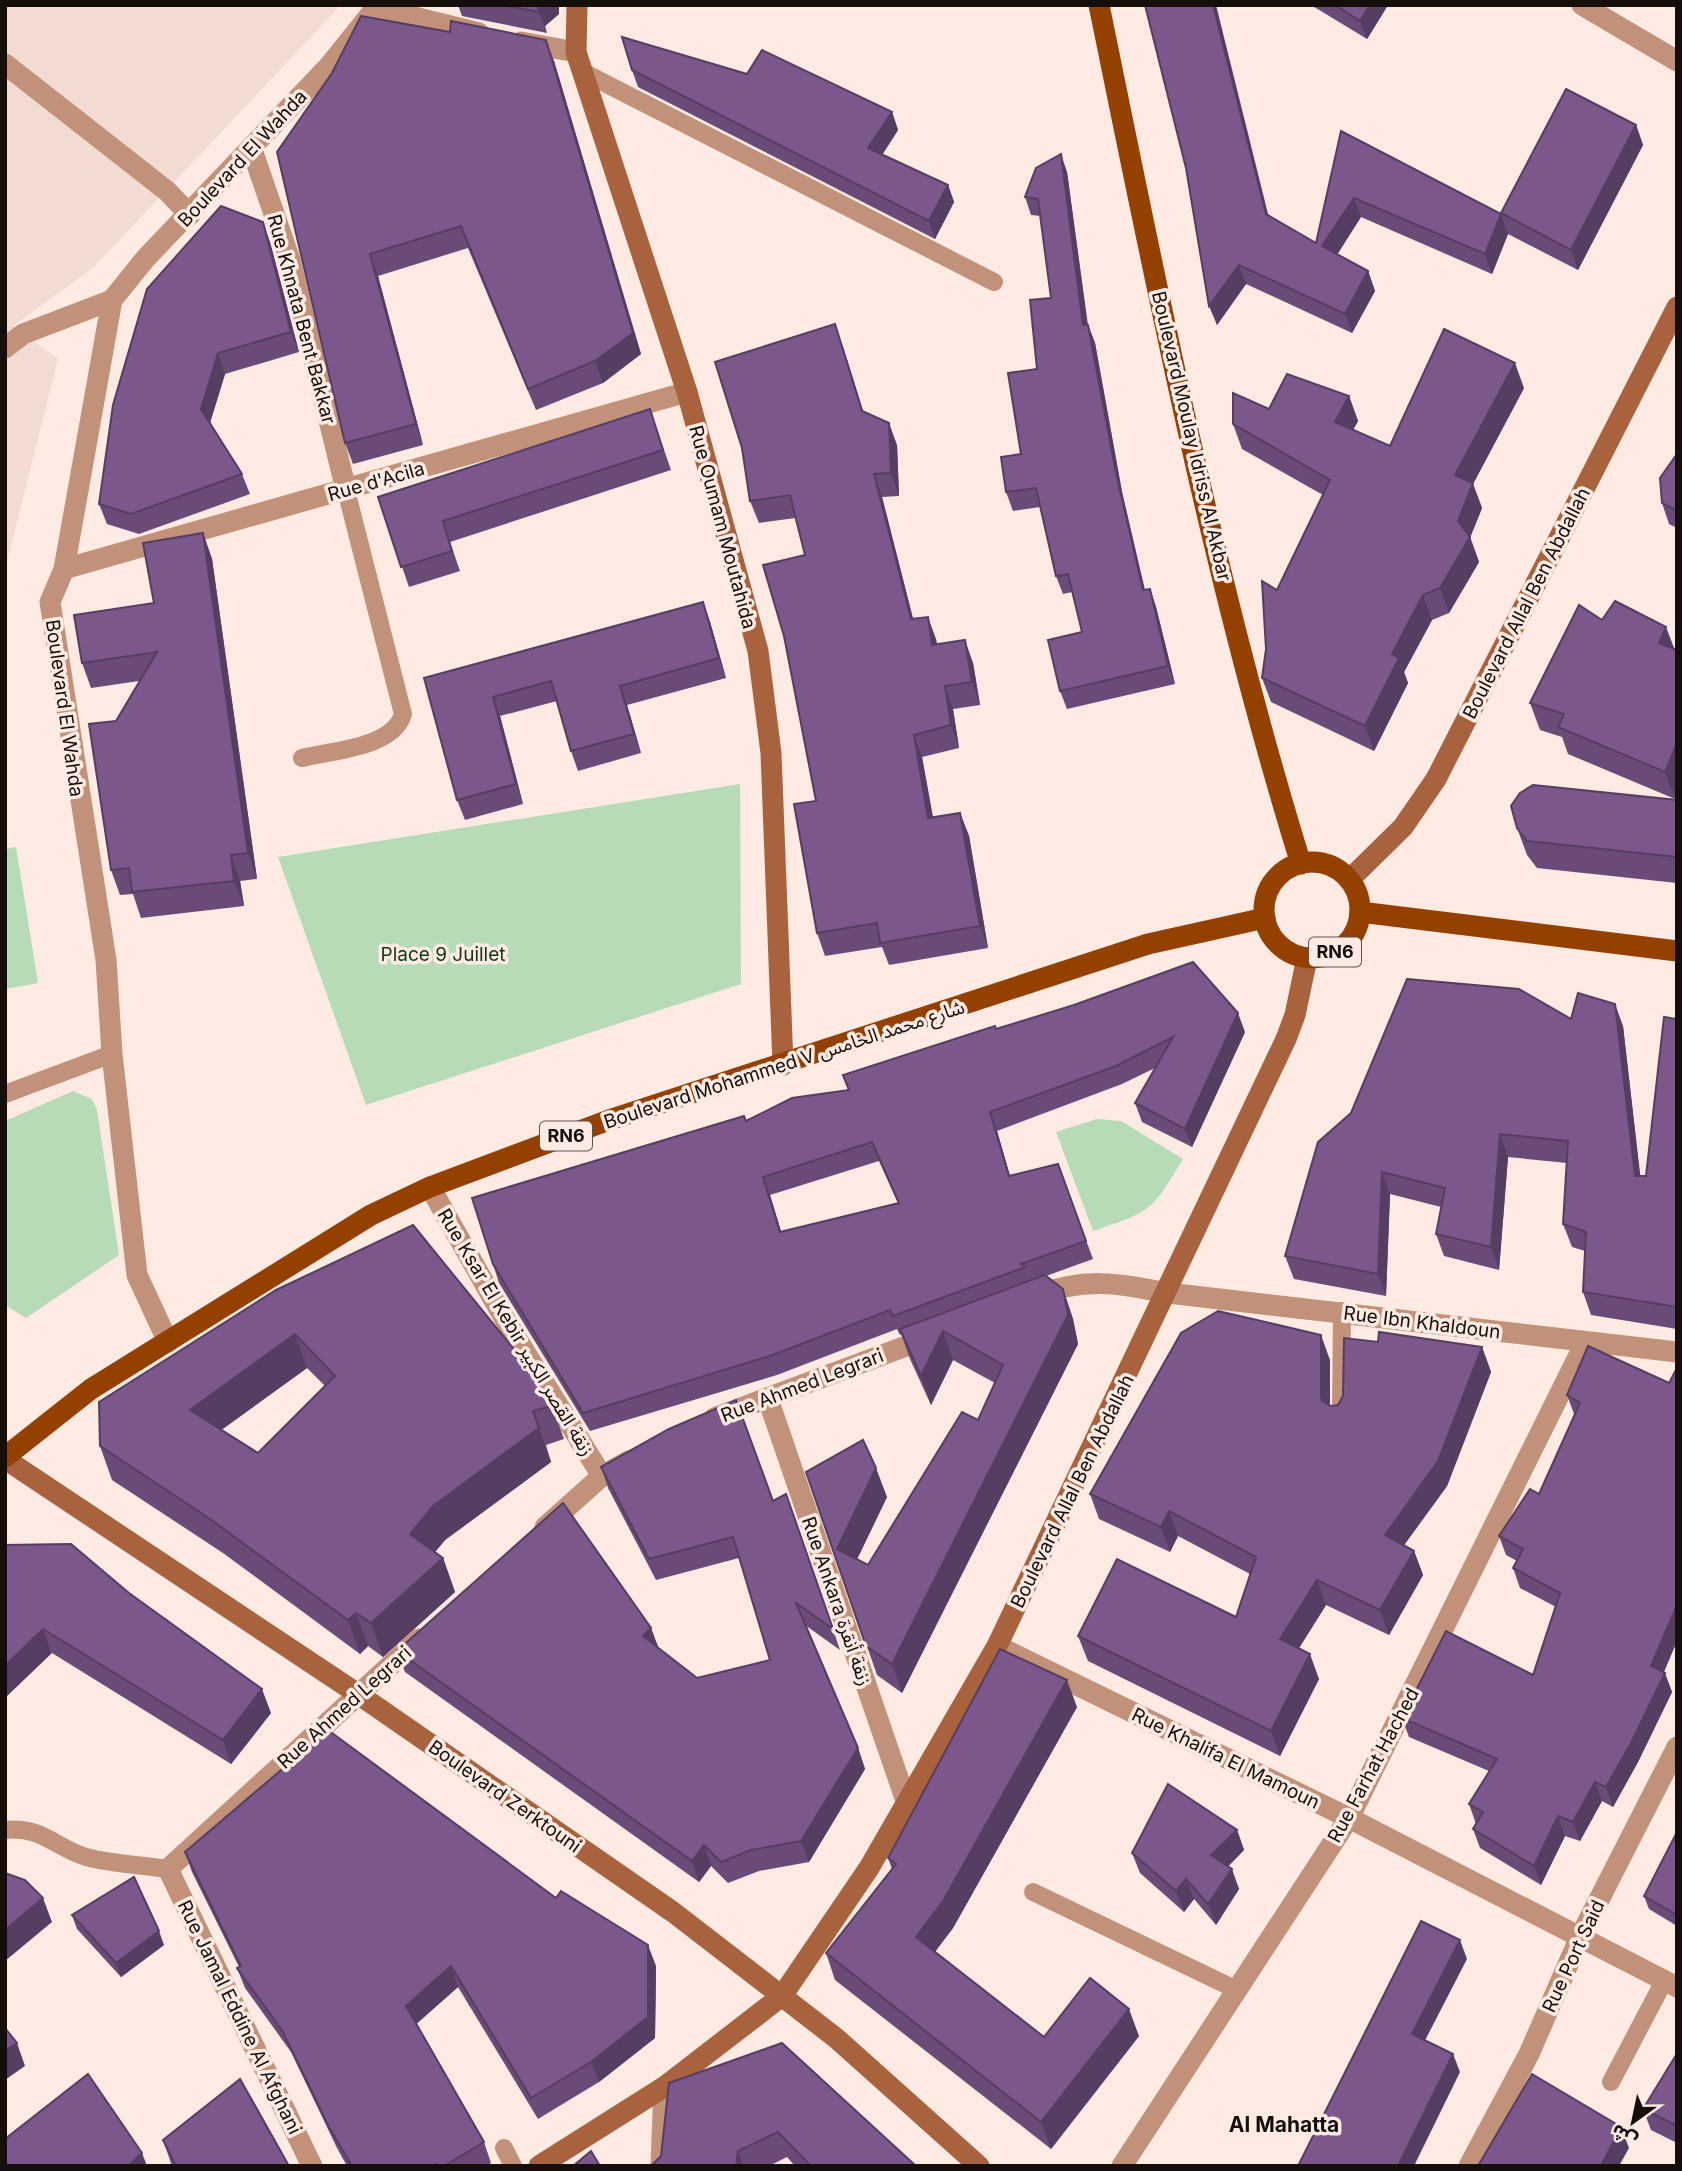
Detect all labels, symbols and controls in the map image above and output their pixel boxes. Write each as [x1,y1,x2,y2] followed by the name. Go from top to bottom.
[173,85,312,232] street label: Boulevard El Wahda
[262,212,341,427] street label: Rue Khnata Bent Bakkar
[1147,289,1236,583] street label: Boulevard Moulay Idriss Al Akbar
[684,423,761,631] street label: Rue Oumam Moutahida
[325,457,427,506] street label: Rue d'Acila
[1458,484,1595,723] street label: Boulevard Allal Ben Abdallah
[41,618,88,798] street label: Boulevard El Wahda
[1309,937,1361,967] road number: RN6
[381,943,505,966] park label: Place 9 Juillet
[601,995,968,1136] street label: Boulevard Mohammed V شارع محمد الخامس
[540,1121,592,1150] road number: RN6
[432,1204,599,1460] street label: Rue Ksar El Kebir زنقة القصر الكبير
[1342,1301,1502,1344] street label: Rue Ibn Khaldoun
[718,1344,887,1427] street label: Rue Ahmed Legrari
[1006,1371,1139,1612] street label: Boulevard Allal Ben Abdallah
[797,1514,876,1689] street label: Rue Ankara زنقة أنقرة
[273,1641,416,1774] street label: Rue Ahmed Legrari
[1323,1684,1424,1846] street label: Rue Farhat Hached
[1128,1703,1323,1814] street label: Rue Khalifa El Mamoun
[424,1735,585,1858] street label: Boulevard Zerktouni
[173,1896,306,2138] street label: Rue Jamal Eddine Al Afghani
[1537,1896,1610,2016] street label: Rue Port Said
[1598,2087,1668,2157] north arrow
[1229,2112,1339,2137] district label: Al Mahatta
[1607,2119,1641,2153] text: ش

